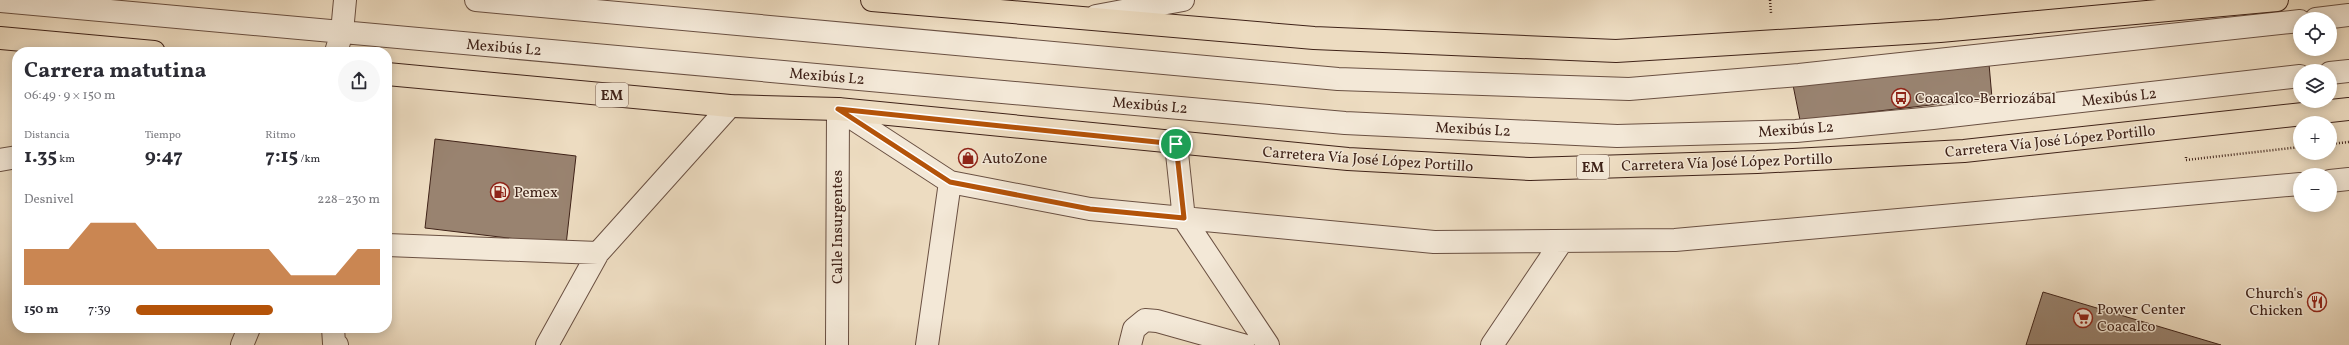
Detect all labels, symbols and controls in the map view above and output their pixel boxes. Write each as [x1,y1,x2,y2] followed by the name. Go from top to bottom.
[2293,12,2337,212] map controls
[2293,12,2337,56] button: locate
[465,35,542,62] street label: Mexibús L2
[24,56,206,87] text: Carrera matutina
[338,60,380,102] button: share
[788,64,865,91] street label: Mexibús L2
[2293,64,2337,108] button: layers
[596,83,628,107] road number: EM
[2080,84,2158,113] street label: Mexibús L2
[24,87,116,105] text: 06:49 · 9 × 150 m
[1890,87,1912,109] bus stop icon: Coacalco-Berriozábal
[1915,89,2056,110] place label: Coacalco-Berriozábal
[1111,93,1188,120] street label: Mexibús L2
[2293,116,2337,160] button: +
[1758,117,1835,144] street label: Mexibús L2
[1435,118,1511,143] street label: Mexibús L2
[1944,121,2156,164] street label: Carretera Vía José López Portillo
[1159,127,1193,161] pin
[24,128,70,143] text: Distancia
[145,128,181,143] text: Tiempo
[265,128,296,143] text: Ritmo
[1165,133,1187,155] icon: arrive
[24,143,57,171] text: 1.35
[145,143,183,171] text: 9:47
[265,143,298,171] text: 7:15
[1262,143,1474,178] street label: Carretera Vía José López Portillo
[957,147,979,169] shop icon: AutoZone
[982,149,1047,170] place label: AutoZone
[1621,149,1833,178] street label: Carretera Vía José López Portillo
[57,152,75,167] text: km
[298,152,320,167] text: /km
[1577,155,1609,179] road number: EM
[2293,168,2337,212] button: −
[828,170,849,284] street label: Calle Insurgentes
[489,181,511,203] fuel station icon: Pemex
[514,183,558,204] place label: Pemex
[24,191,74,209] text: Desnivel
[317,191,380,209] text: 228–230 m
[2246,284,2303,322] place label: Church's Chicken
[2306,291,2328,313] restaurant icon: Church's Chicken
[2097,300,2185,338] place label: Power Center Coacalco
[24,301,59,319] text: 150 m
[88,301,111,319] text: 7:39
[2072,307,2094,329] supermarket icon: Power Center Coacalco

